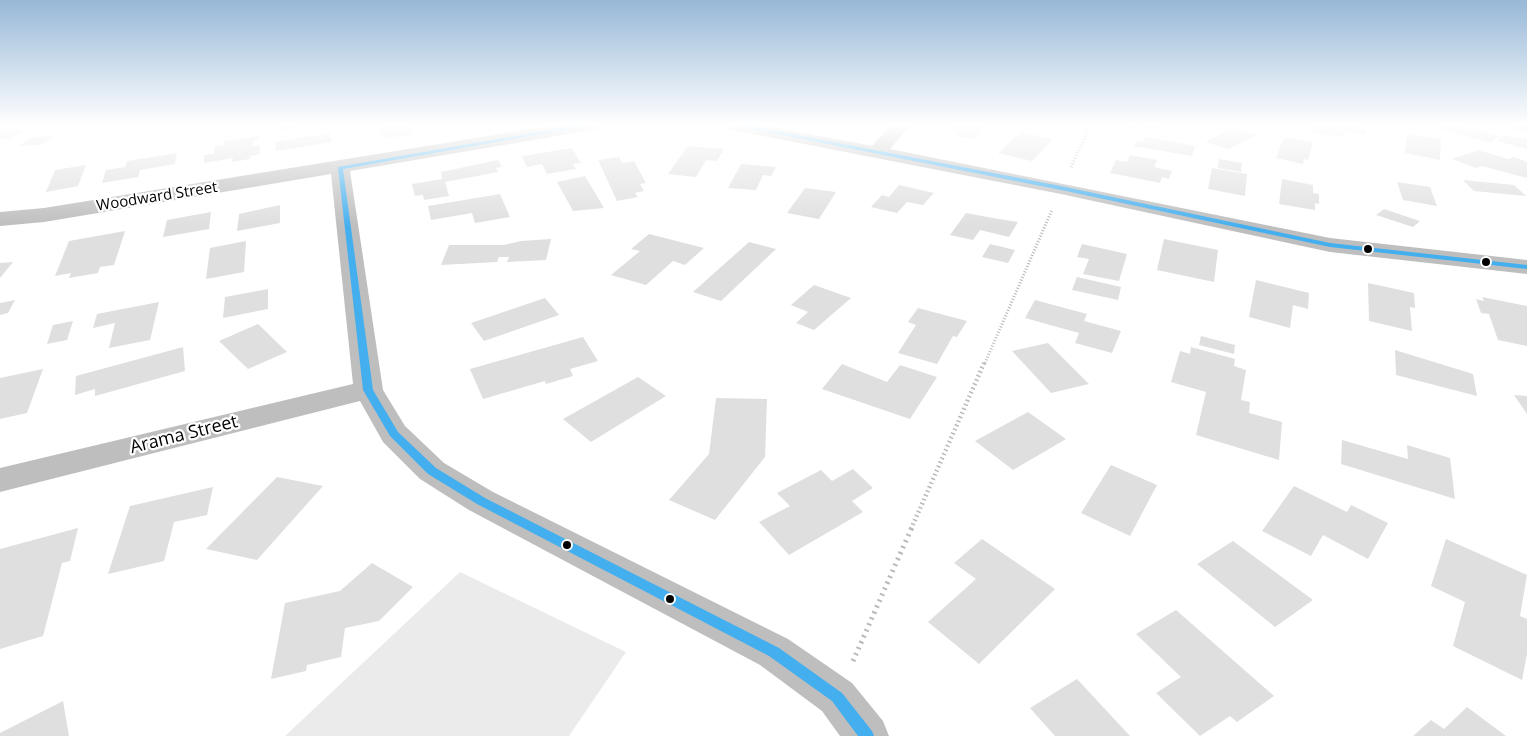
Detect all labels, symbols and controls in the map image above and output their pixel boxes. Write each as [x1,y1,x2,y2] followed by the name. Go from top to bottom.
[95,179,219,215] street label: Woodward Street
[1362,243,1374,255] unlabelled marker
[1480,256,1492,268] unlabelled marker
[128,411,240,459] street label: Arama Street
[561,539,573,551] unlabelled marker
[664,593,676,605] unlabelled marker

